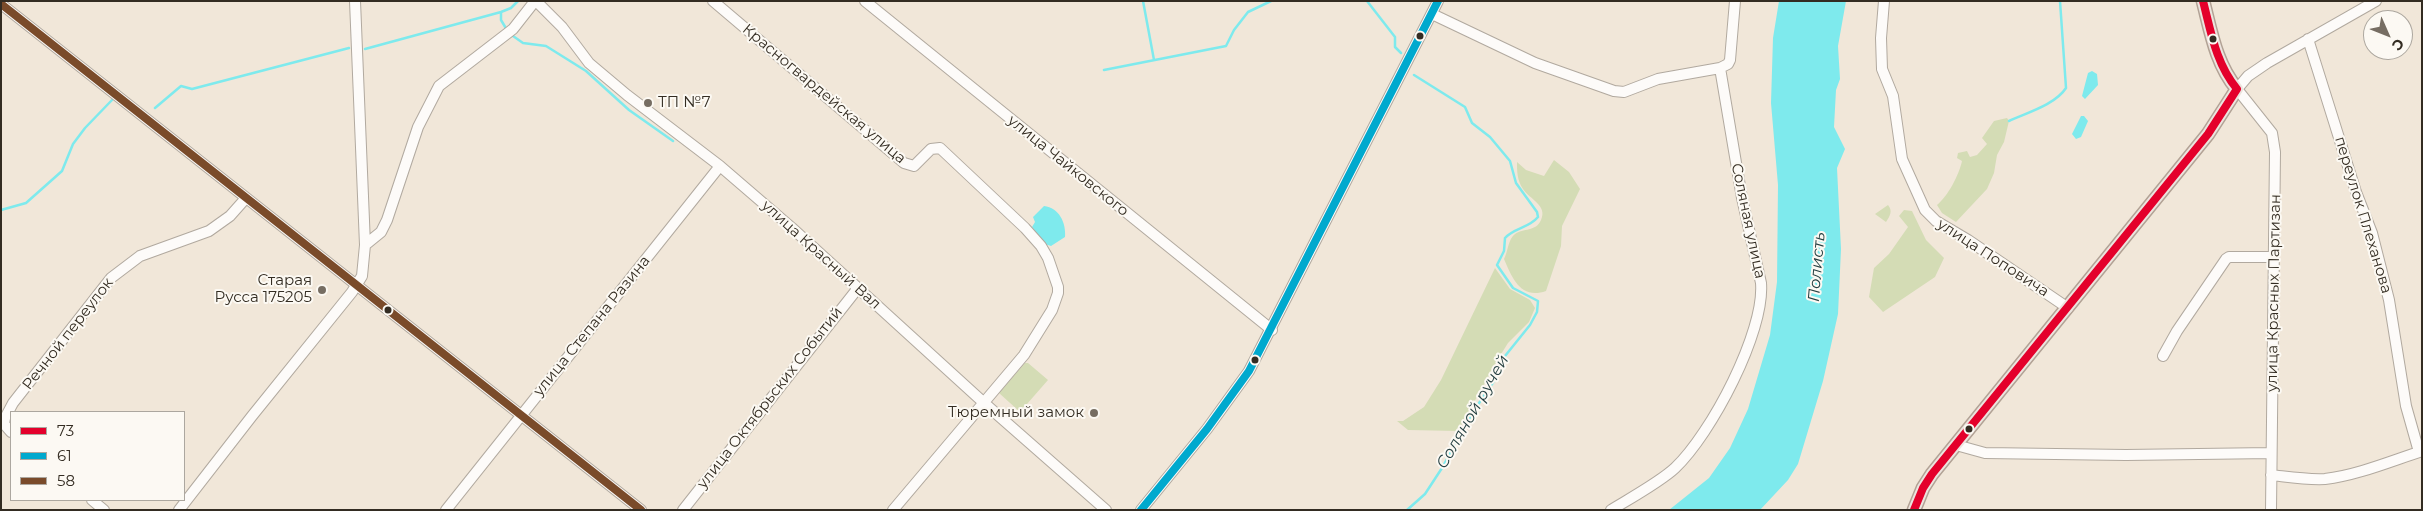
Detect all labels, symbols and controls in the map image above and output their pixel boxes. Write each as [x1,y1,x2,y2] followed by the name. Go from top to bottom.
[2363,10,2413,60] north arrow
[739,20,909,168] street label: Красногвардейская улица
[1415,31,1425,41] unlabelled marker
[2208,34,2218,44] unlabelled marker
[2388,35,2408,55] text: С
[658,94,711,112] place label: ТП №7
[642,97,654,109] marker: ТП №7
[1004,112,1132,220] street label: улица Чайковского
[2331,134,2395,296] street label: переулок Плеханова
[1727,162,1769,280] street label: Соляная улица
[2263,194,2285,392] street label: улица Красных Партизан
[758,197,884,313] street label: улица Красный Вал
[1934,215,2052,301] street label: улица Поповича
[1804,231,1830,303] water label: Полисть
[530,252,654,400] street label: улица Степана Разина
[215,272,312,307] place label: Старая Русса 175205
[19,274,117,394] street label: Речной переулок
[316,284,328,296] marker: Старая Русса 175205
[694,304,846,492] street label: улица Октябрьских Событий
[383,305,393,315] unlabelled marker
[1433,352,1513,472] water label: Соляной ручей
[1250,355,1260,365] unlabelled marker
[948,404,1084,422] place label: Тюремный замок
[1088,407,1100,419] marker: Тюремный замок
[10,411,185,501] legend
[57,421,74,440] text: 73
[1964,424,1974,434] unlabelled marker
[57,446,72,465] text: 61
[57,471,75,490] text: 58

